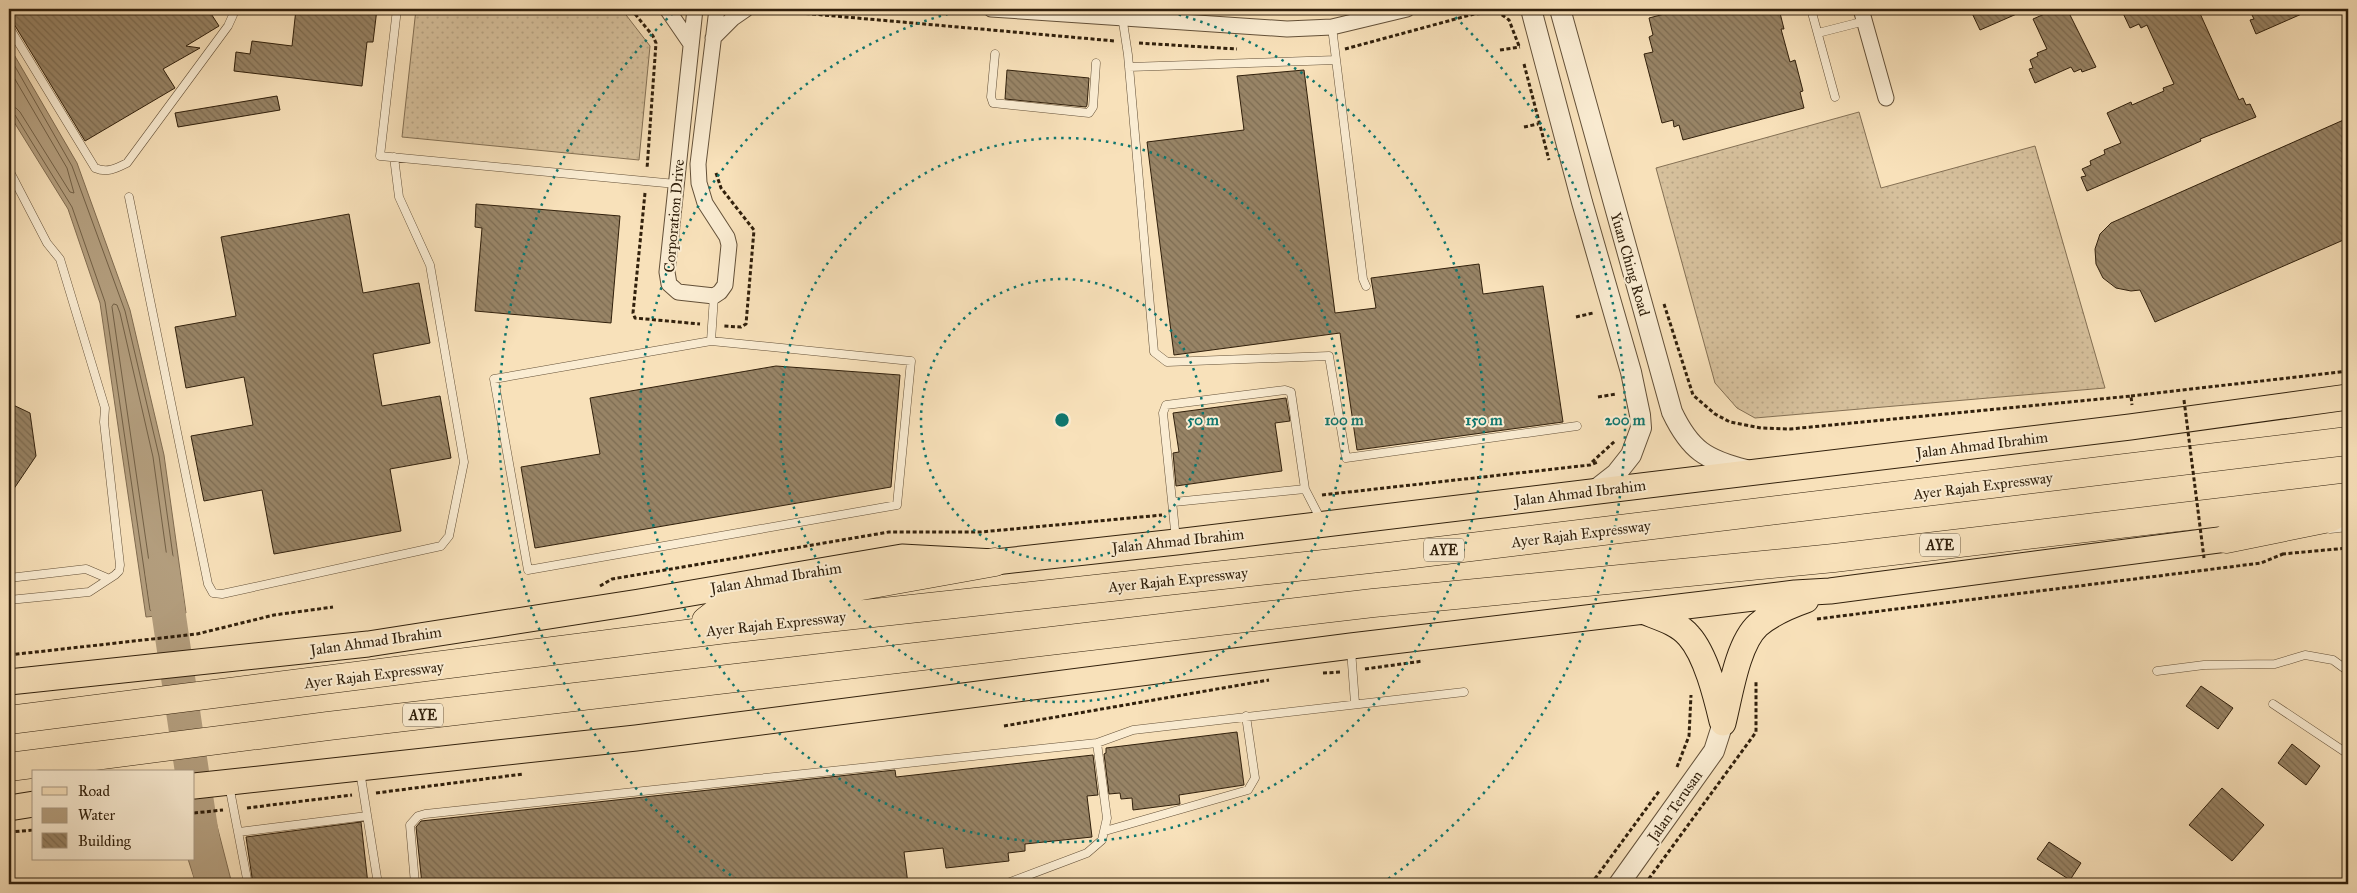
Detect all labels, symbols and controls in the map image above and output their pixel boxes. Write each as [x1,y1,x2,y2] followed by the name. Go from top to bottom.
[660,159,688,273] street label: Corporation Drive
[1607,210,1654,318] street label: Yuan Ching Road
[1053,411,1071,429] centre of rings
[1187,411,1219,429] text: 50 m
[1324,411,1364,429] text: 100 m
[1465,411,1503,429] text: 150 m
[1605,411,1646,429] text: 200 m
[1913,428,2049,463] street label: Jalan Ahmad Ibrahim
[1911,468,2055,504] street label: Ayer Rajah Expressway
[1511,476,1647,511] street label: Jalan Ahmad Ibrahim
[1509,516,1653,552] street label: Ayer Rajah Expressway
[1109,525,1245,558] street label: Jalan Ahmad Ibrahim
[1920,534,1960,556] road number: AYE
[1424,538,1464,562] road number: AYE
[707,559,843,599] street label: Jalan Ahmad Ibrahim
[1106,564,1250,596] street label: Ayer Rajah Expressway
[704,608,848,640] street label: Ayer Rajah Expressway
[307,623,443,660] street label: Jalan Ahmad Ibrahim
[302,657,446,693] street label: Ayer Rajah Expressway
[403,704,443,726] road number: AYE
[1643,767,1707,847] street label: Jalan Terusan
[32,770,195,860] legend
[78,782,110,800] text: Road
[78,806,115,824] text: Water
[78,832,132,850] text: Building

